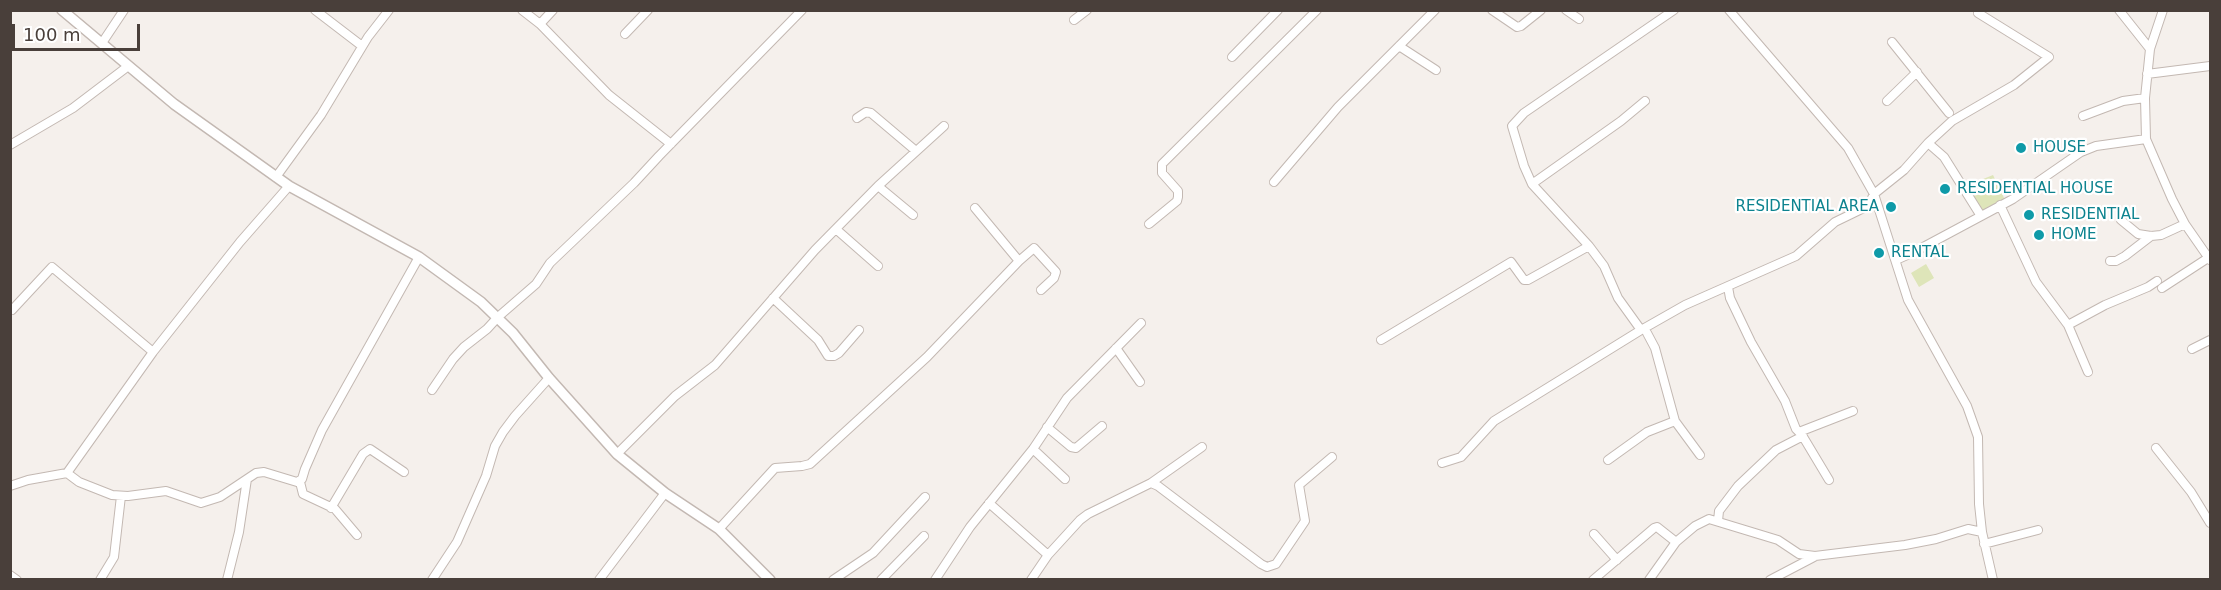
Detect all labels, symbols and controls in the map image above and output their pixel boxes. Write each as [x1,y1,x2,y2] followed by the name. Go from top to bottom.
[15,12,142,50] scale bar
[23,24,81,45] text: 100 m
[2033,139,2086,157] place label: HOUSE
[2014,141,2028,155] marker: HOUSE
[1957,180,2113,198] place label: RESIDENTIAL HOUSE
[1938,182,1952,196] marker: RESIDENTIAL HOUSE
[1736,198,1879,216] place label: RESIDENTIAL AREA
[1884,200,1898,214] marker: RESIDENTIAL AREA
[2041,206,2139,224] place label: RESIDENTIAL
[2022,208,2036,222] marker: RESIDENTIAL
[2051,226,2097,244] place label: HOME
[2032,228,2046,242] marker: HOME
[1891,244,1949,262] place label: RENTAL
[1872,246,1886,260] marker: RENTAL

